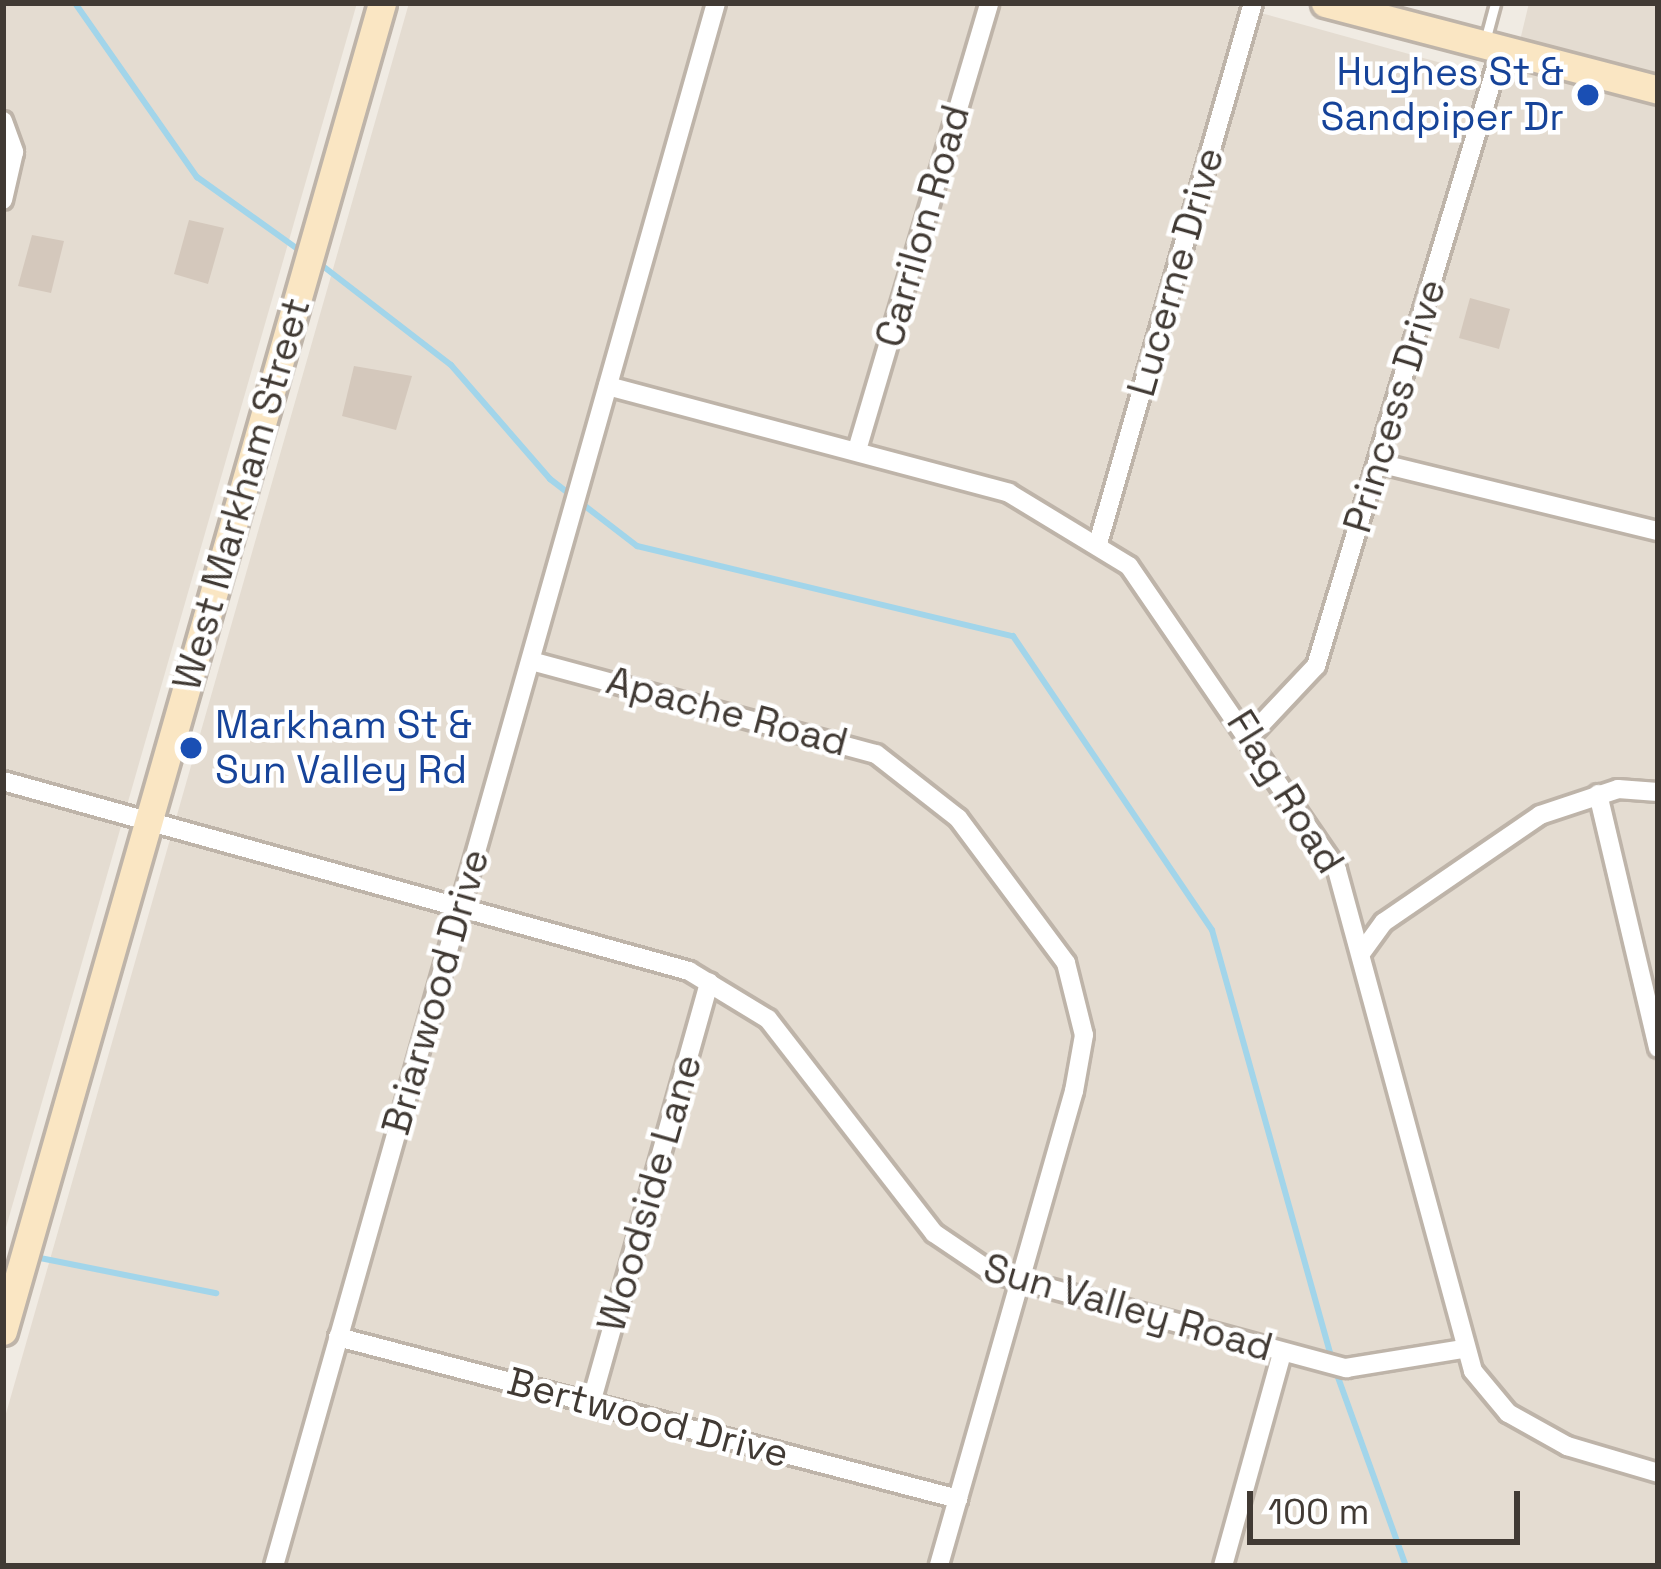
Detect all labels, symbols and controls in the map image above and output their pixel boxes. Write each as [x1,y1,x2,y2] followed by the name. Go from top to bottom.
[1320,50,1564,141] place label: Hughes St & Sandpiper Dr
[1575,82,1601,108] marker: Hughes St & Sandpiper Dr
[866,100,980,352] street label: Carrilon Road
[1118,142,1234,402] street label: Lucerne Drive
[1334,274,1456,538] street label: Princess Drive
[164,293,320,695] street label: West Markham Street
[601,657,853,767] street label: Apache Road
[1217,702,1353,882] street label: Flag Road
[215,703,472,794] place label: Markham St & Sun Valley Rd
[178,735,204,761] marker: Markham St & Sun Valley Rd
[373,844,499,1140] street label: Briarwood Drive
[588,1049,712,1337] street label: Woodside Lane
[978,1244,1278,1372] street label: Sun Valley Road
[502,1358,794,1478] street label: Bertwood Drive
[1253,1467,1526,1541] scale bar
[1268,1489,1369,1535] text: 100 m

